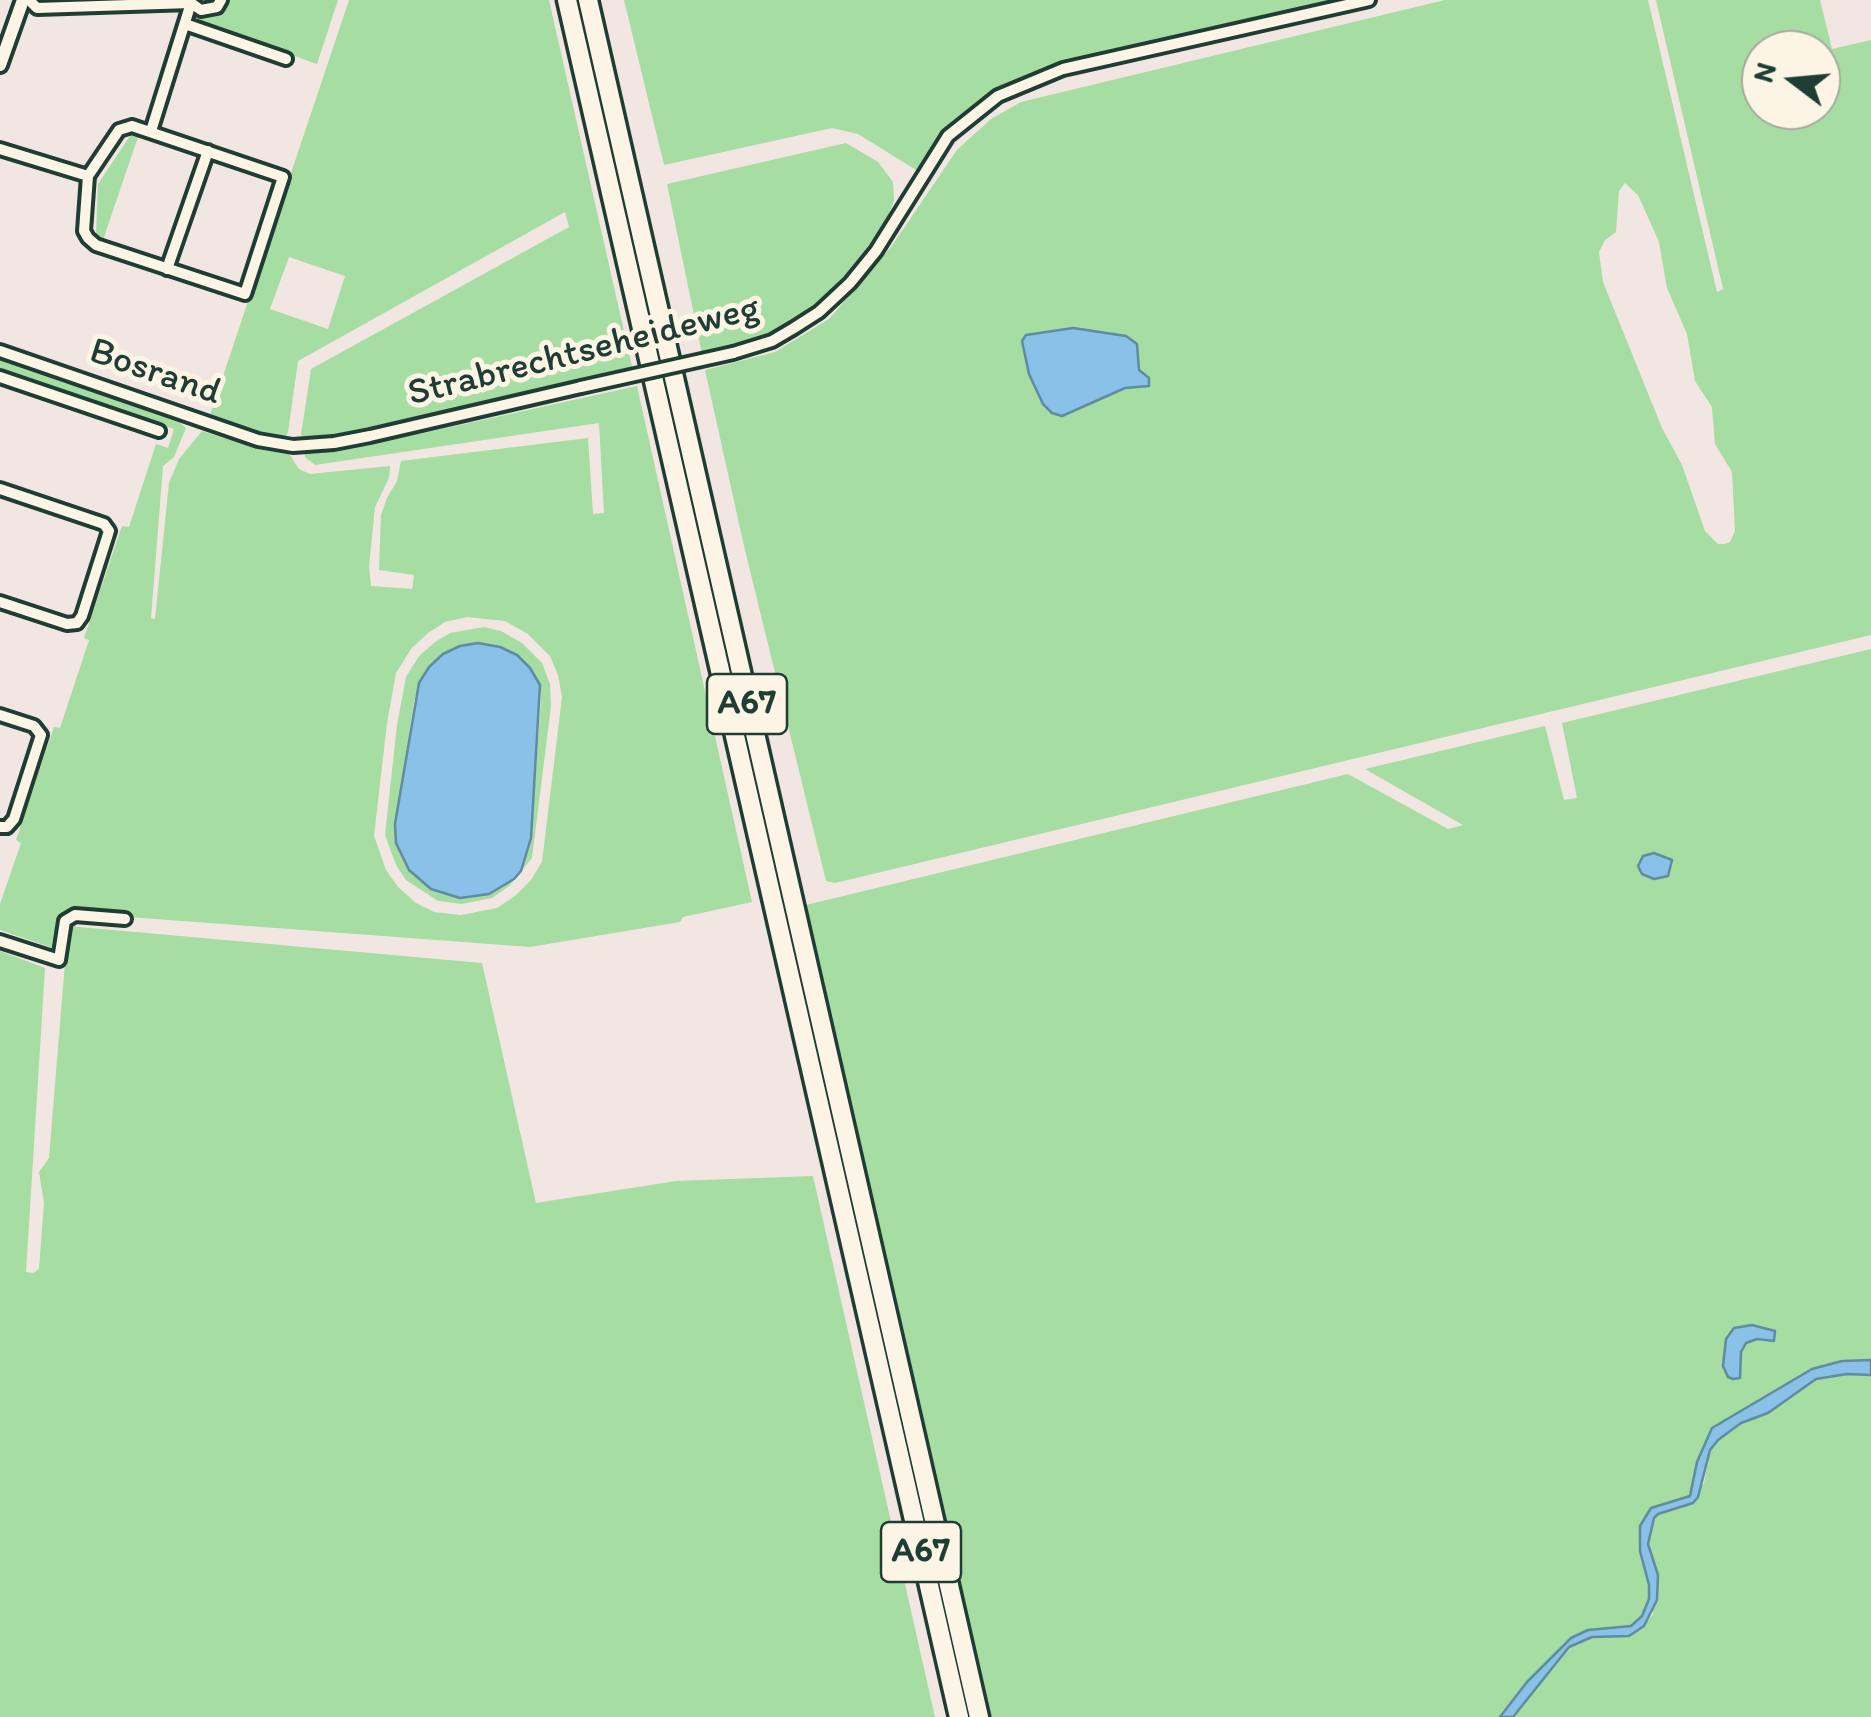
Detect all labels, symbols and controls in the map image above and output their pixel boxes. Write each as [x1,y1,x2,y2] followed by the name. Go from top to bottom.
[1741,30,1841,130] north arrow
[1745,59,1783,86] text: N
[404,286,764,418] street label: Strabrechtseheideweg
[83,329,227,417] street label: Bosrand
[707,674,787,734] road number: A67
[881,1522,961,1582] road number: A67

